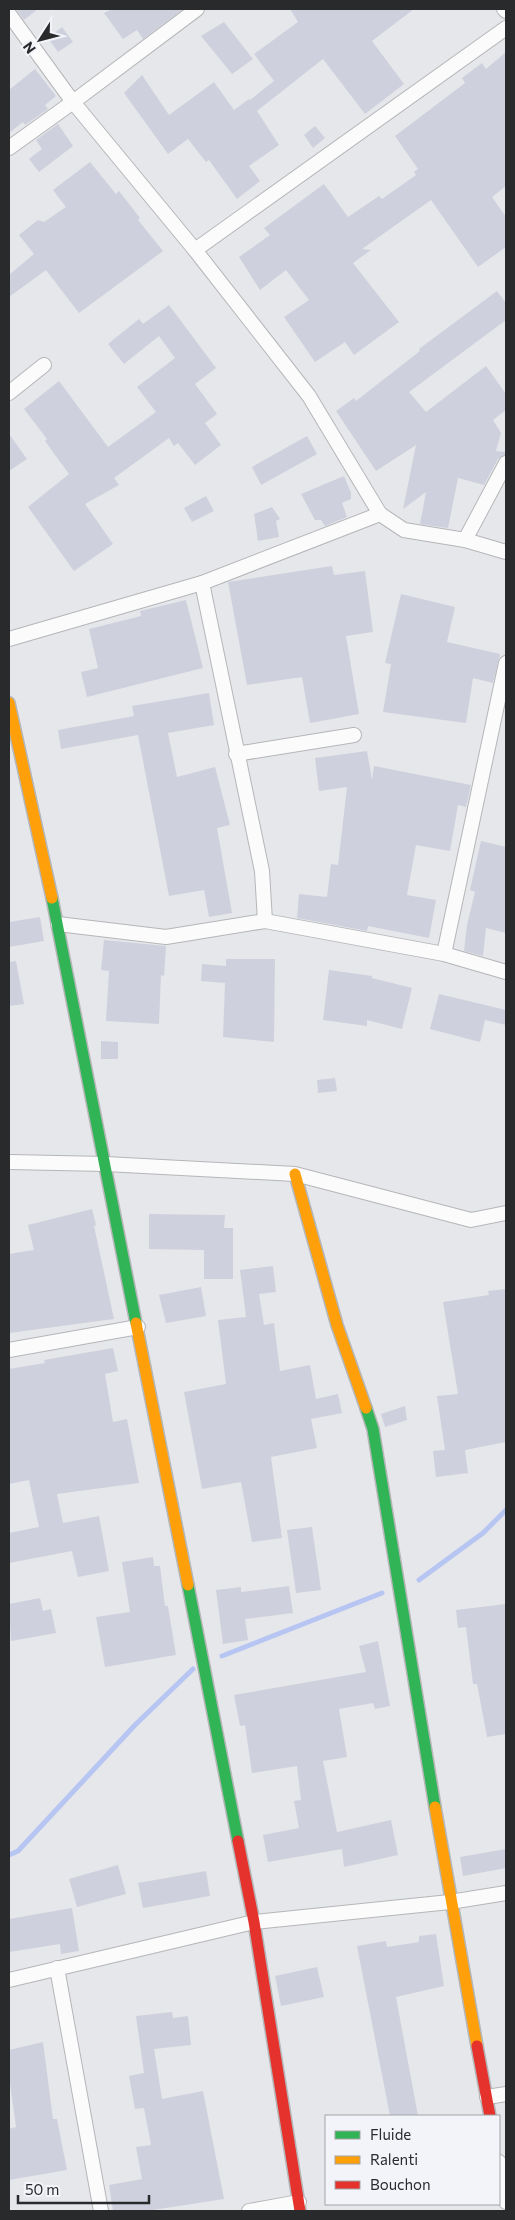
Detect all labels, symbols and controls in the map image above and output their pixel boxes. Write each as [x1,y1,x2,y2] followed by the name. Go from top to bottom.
[15,15,65,65] north arrow
[19,39,39,57] text: N
[325,2115,500,2205] legend
[370,2125,411,2143] text: Fluide
[370,2150,418,2168] text: Ralenti
[18,2172,149,2204] scale bar
[370,2175,431,2193] text: Bouchon
[25,2180,59,2198] text: 50 m

